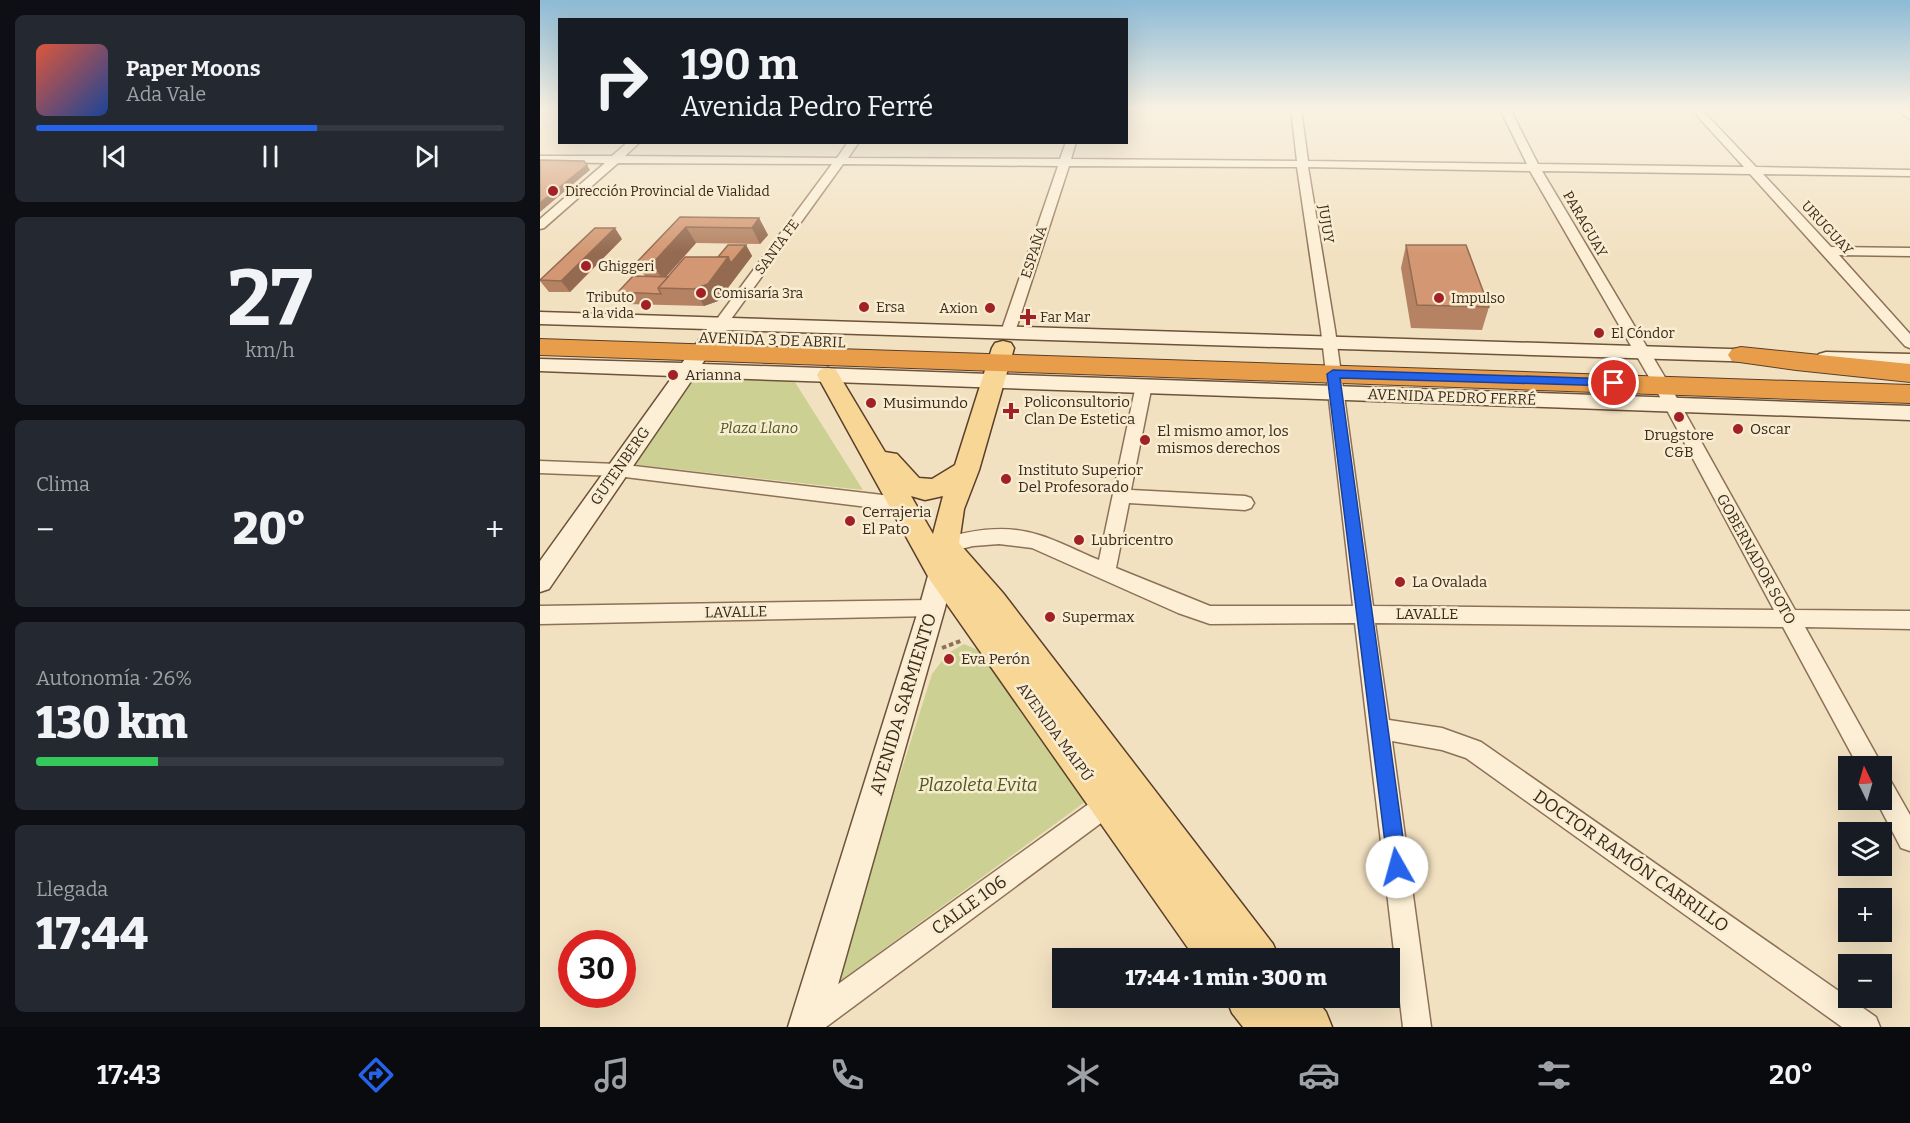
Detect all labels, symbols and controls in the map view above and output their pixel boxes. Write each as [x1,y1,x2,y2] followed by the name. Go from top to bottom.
[681,40,798,90] text: 190 m
[582,42,660,120] icon: right
[126,55,261,82] text: Paper Moons
[126,82,206,106] text: Ada Vale
[681,91,933,123] text: Avenida Pedro Ferré
[98,140,131,173] icon: previous
[254,140,287,173] icon: pause
[410,140,443,173] icon: next
[565,183,770,200] place label: Dirección Provincial de Vialidad
[546,184,560,198] marker: Dirección Provincial de Vialidad
[1559,188,1611,260] street label: PARAGUAY
[1798,197,1856,259] street label: URUGUAY
[1314,202,1337,245] street label: JUJUY
[751,216,803,278] street label: SANTA FE
[1017,223,1051,281] street label: ESPAÑA
[227,252,313,346] text: 27
[598,258,654,275] place label: Ghiggeri
[579,259,593,273] marker: Ghiggeri
[713,285,803,302] place label: Comisaría 3ra
[694,286,708,300] marker: Comisaría 3ra
[582,289,634,322] place label: Tributo a la vida
[1451,290,1505,307] place label: Impulso
[1432,291,1446,305] marker: Impulso
[639,298,653,312] marker: Tributo a la vida
[876,299,905,316] place label: Ersa
[857,300,871,314] marker: Ersa
[939,300,978,317] place label: Axion
[983,301,997,315] marker: Axion
[1040,309,1090,326] place label: Far Mar
[1021,310,1035,324] marker: Far Mar
[1611,325,1675,342] place label: El Cóndor
[1592,326,1606,340] marker: El Cóndor
[698,328,846,352] street label: AVENIDA 3 DE ABRIL
[245,338,295,362] text: km/h
[1588,357,1639,408] pin
[685,366,741,384] place label: Arianna
[1597,366,1630,399] icon: arrive
[666,368,680,382] marker: Arianna
[1367,385,1537,409] street label: AVENIDA PEDRO FERRÉ
[1024,393,1135,428] place label: Policonsultorio Clan De Estetica
[883,394,968,412] place label: Musimundo
[864,396,878,410] marker: Musimundo
[1002,402,1020,420] marker: Policonsultorio Clan De Estetica
[1672,410,1686,424] marker: Drugstore C&B
[720,419,798,437] park label: Plaza Llano
[1750,420,1791,438] place label: Oscar
[1157,422,1289,457] place label: El mismo amor, los mismos derechos
[1731,422,1745,436] marker: Oscar
[586,424,654,508] street label: GUTENBERG
[1644,426,1714,461] place label: Drugstore C&B
[1138,433,1152,447] marker: El mismo amor, los mismos derechos
[1018,461,1143,496] place label: Instituto Superior Del Profesorado
[36,472,90,496] text: Clima
[999,472,1013,486] marker: Instituto Superior Del Profesorado
[1713,491,1799,627] street label: GOBERNADOR SOTO
[233,502,307,556] text: 20°
[862,503,931,538] place label: Cerrajeria El Pato
[36,510,54,550] text: −
[485,510,504,550] text: +
[843,514,857,528] marker: Cerrajeria El Pato
[1091,531,1173,549] place label: Lubricentro
[1072,533,1086,547] marker: Lubricentro
[1412,573,1487,591] place label: La Ovalada
[1393,575,1407,589] marker: La Ovalada
[705,602,767,622] street label: LAVALLE
[1396,605,1458,623] street label: LAVALLE
[1062,608,1135,626] place label: Supermax
[1043,610,1057,624] marker: Supermax
[865,611,941,797] street label: AVENIDA SARMIENTO
[961,650,1030,668] place label: Eva Perón
[942,652,956,666] marker: Eva Perón
[36,666,192,690] text: Autonomía · 26%
[1013,679,1097,785] street label: AVENIDA MAIPÚ
[36,696,188,750] text: 130 km
[1838,756,1892,810] north arrow
[1838,756,1892,1008] map controls
[918,774,1038,796] park label: Plazoleta Evita
[1529,785,1733,937] street label: DOCTOR RAMÓN CARRILLO
[1838,822,1892,876] button: layers
[1365,835,1429,899] position arrow
[927,870,1011,940] street label: CALLE 106
[36,877,108,901] text: Llegada
[1838,888,1892,942] button: +
[36,907,148,961] text: 17:44
[558,930,636,1008] speed limit sign: 30
[1838,954,1892,1008] button: −
[1125,964,1327,991] text: 17:44 · 1 min · 300 m
[355,1054,397,1096] icon: directions
[591,1054,633,1096] icon: music
[826,1054,868,1096] icon: phone
[1062,1054,1104,1096] icon: climate
[1298,1054,1340,1096] icon: car
[1533,1054,1575,1096] icon: filters
[97,1059,161,1091] text: 17:43
[1769,1059,1813,1091] text: 20°

